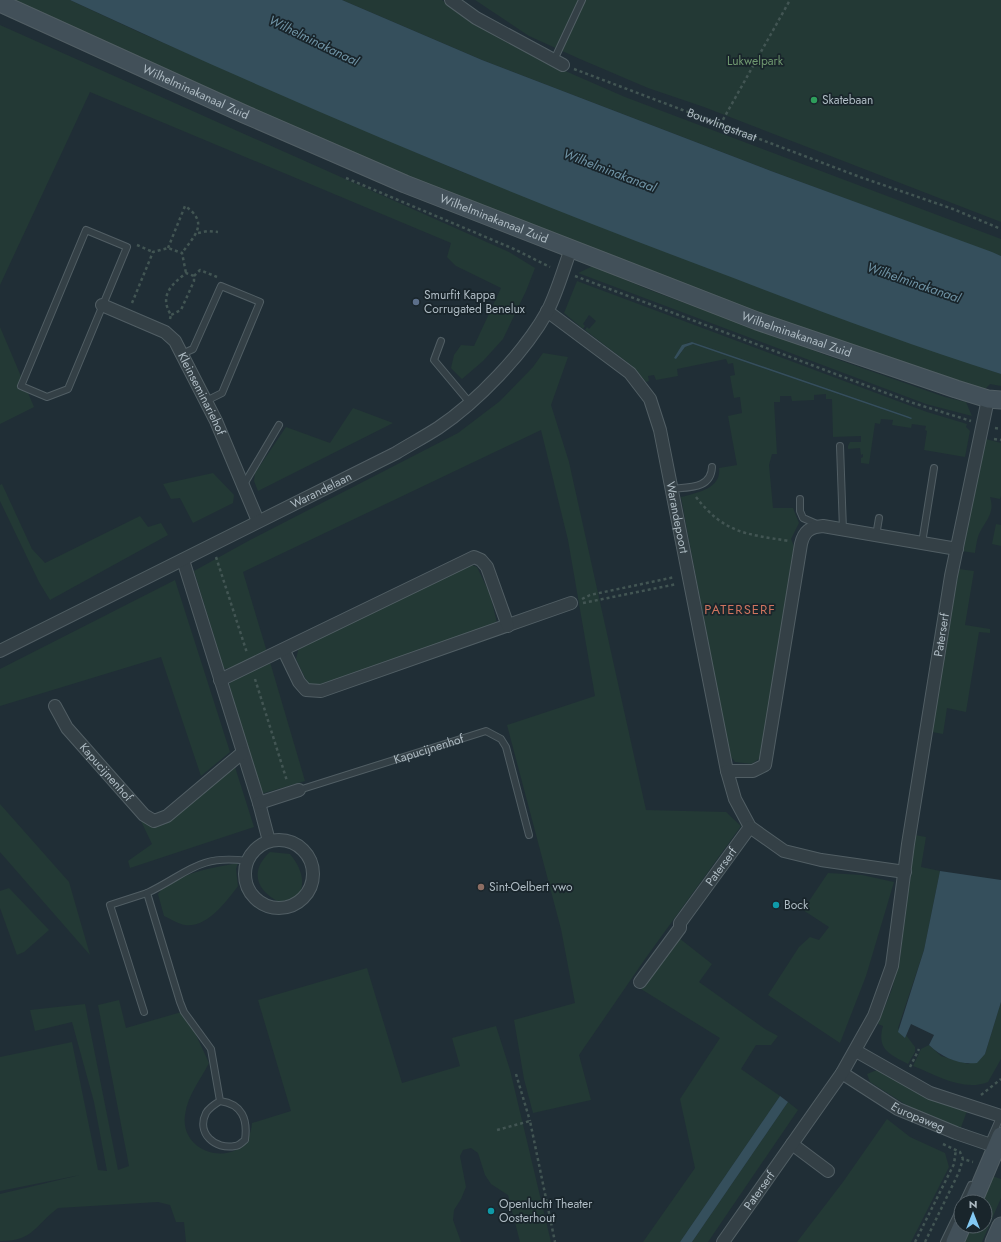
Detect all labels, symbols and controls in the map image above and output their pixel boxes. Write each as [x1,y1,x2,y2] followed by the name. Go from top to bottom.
[265,10,363,71] water label: Wilhelminakanaal
[727,52,784,70] park label: Lukwelpark
[139,60,252,124] street label: Wilhelminakanaal Zuid
[822,91,873,109] place label: Skatebaan
[809,95,819,105] marker: Skatebaan
[684,103,759,146] street label: Bouwlingstraat
[561,144,660,197] water label: Wilhelminakanaal
[437,189,551,248] street label: Wilhelminakanaal Zuid
[864,257,964,308] water label: Wilhelminakanaal
[424,286,526,318] place label: Smurfit Kappa Corrugated Benelux
[411,297,421,307] marker: Smurfit Kappa Corrugated Benelux
[739,307,854,362] street label: Wilhelminakanaal Zuid
[173,349,230,438] street label: Kleinseminariehof
[287,468,355,513] street label: Warandelaan
[661,480,693,555] street label: Warandepoort
[704,600,776,619] district label: PATERSERF
[929,611,954,658] street label: Paterserf
[391,729,467,769] street label: Kapucijnenhof
[75,739,137,806] street label: Kapucijnenhof
[701,843,742,890] street label: Paterserf
[489,878,573,896] place label: Sint-Oelbert vwo
[476,882,486,892] marker: Sint-Oelbert vwo
[784,896,809,914] place label: Bock
[771,900,781,910] marker: Bock
[887,1098,948,1136] street label: Europaweg
[739,1167,780,1214] street label: Paterserf
[953,1194,993,1234] north arrow
[499,1195,593,1227] place label: Openlucht Theater Oosterhout
[969,1196,977,1212] text: N
[486,1206,496,1216] marker: Openlucht Theater Oosterhout

